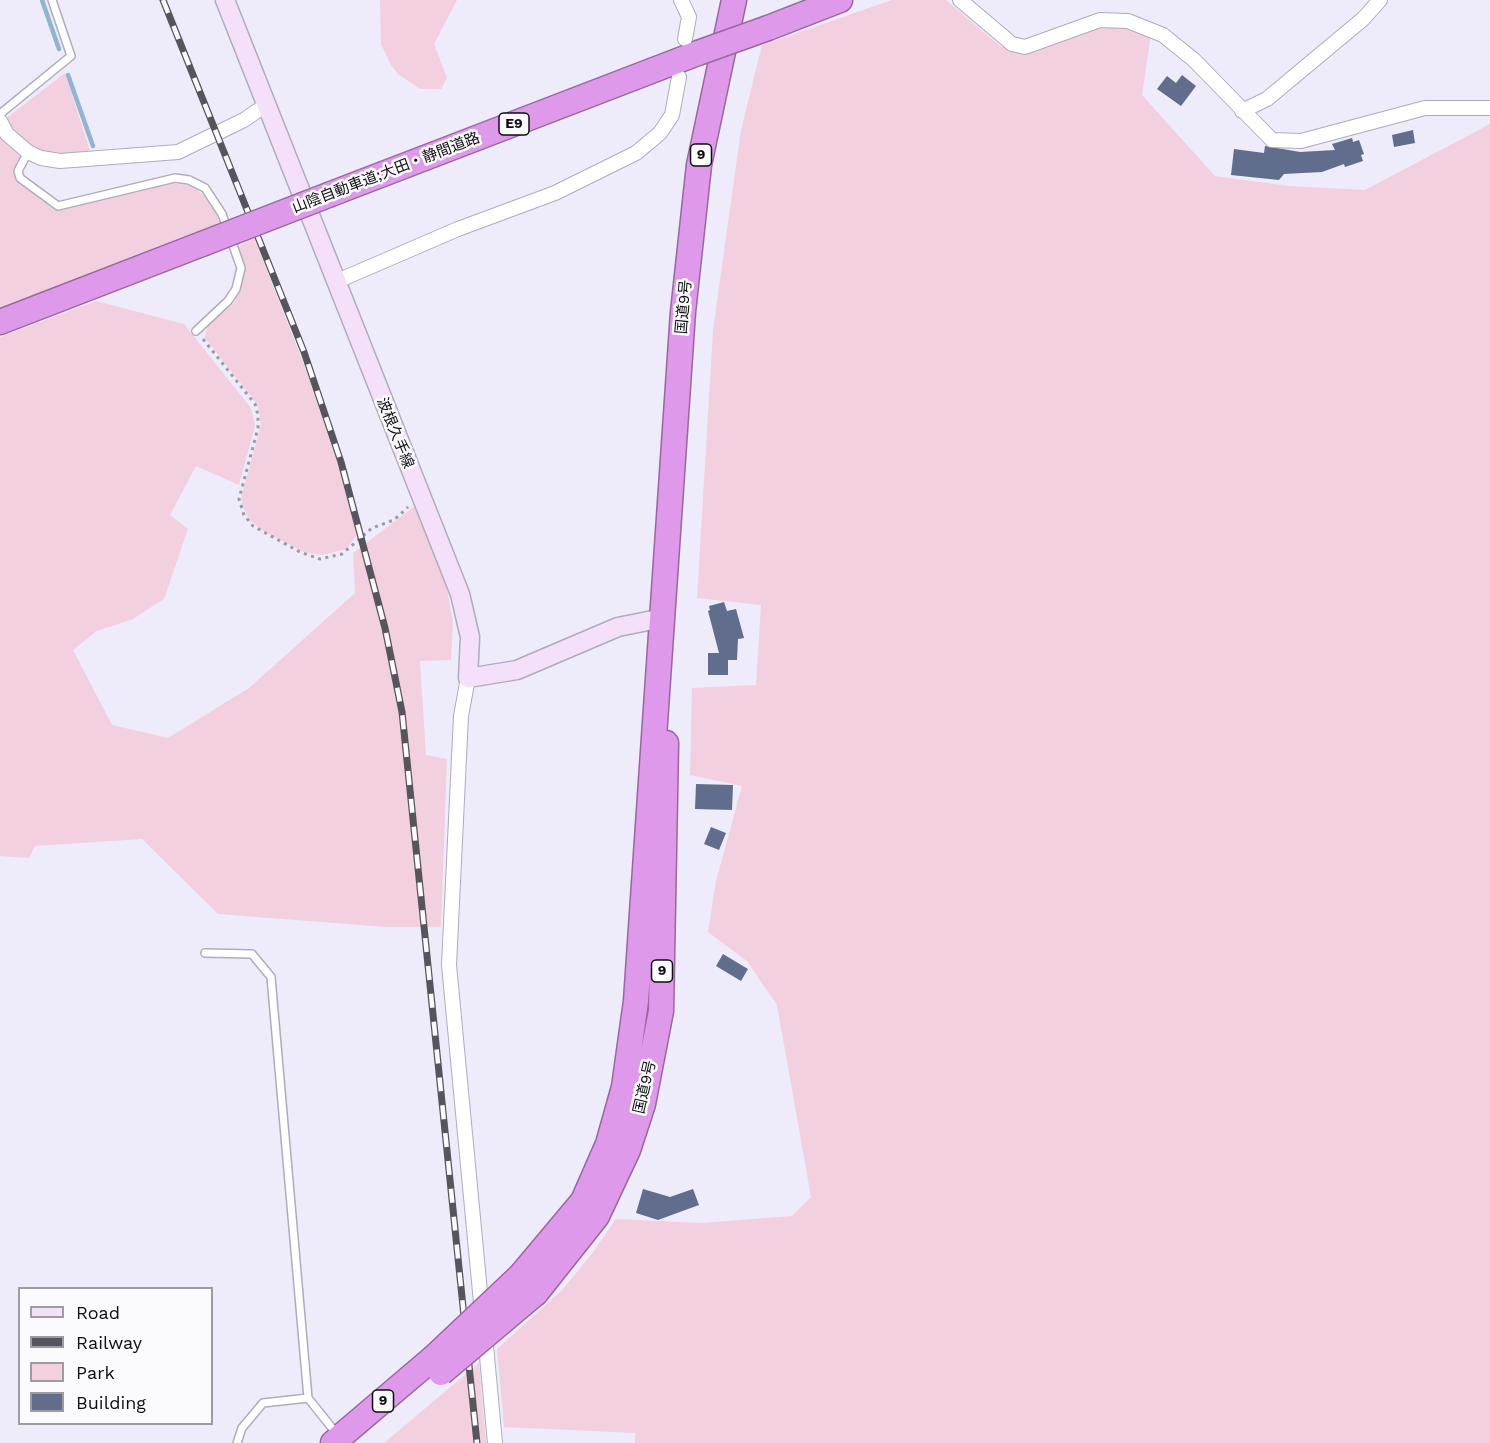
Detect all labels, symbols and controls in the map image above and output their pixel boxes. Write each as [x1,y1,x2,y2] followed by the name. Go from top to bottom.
[499,113,529,135] road number: E9
[290,129,482,217] street label: 山陰自動車道;大田・静間道路
[690,144,712,166] road number: 9
[673,279,695,335] street label: 国道9号
[373,395,417,471] street label: 波根久手線
[652,960,672,982] road number: 9
[630,1059,660,1115] street label: 国道9号
[18,1287,213,1425] legend
[76,1302,120,1323] text: Road
[76,1332,142,1353] text: Railway
[76,1362,115,1383] text: Park
[372,1390,394,1412] road number: 9
[76,1392,146,1413] text: Building

